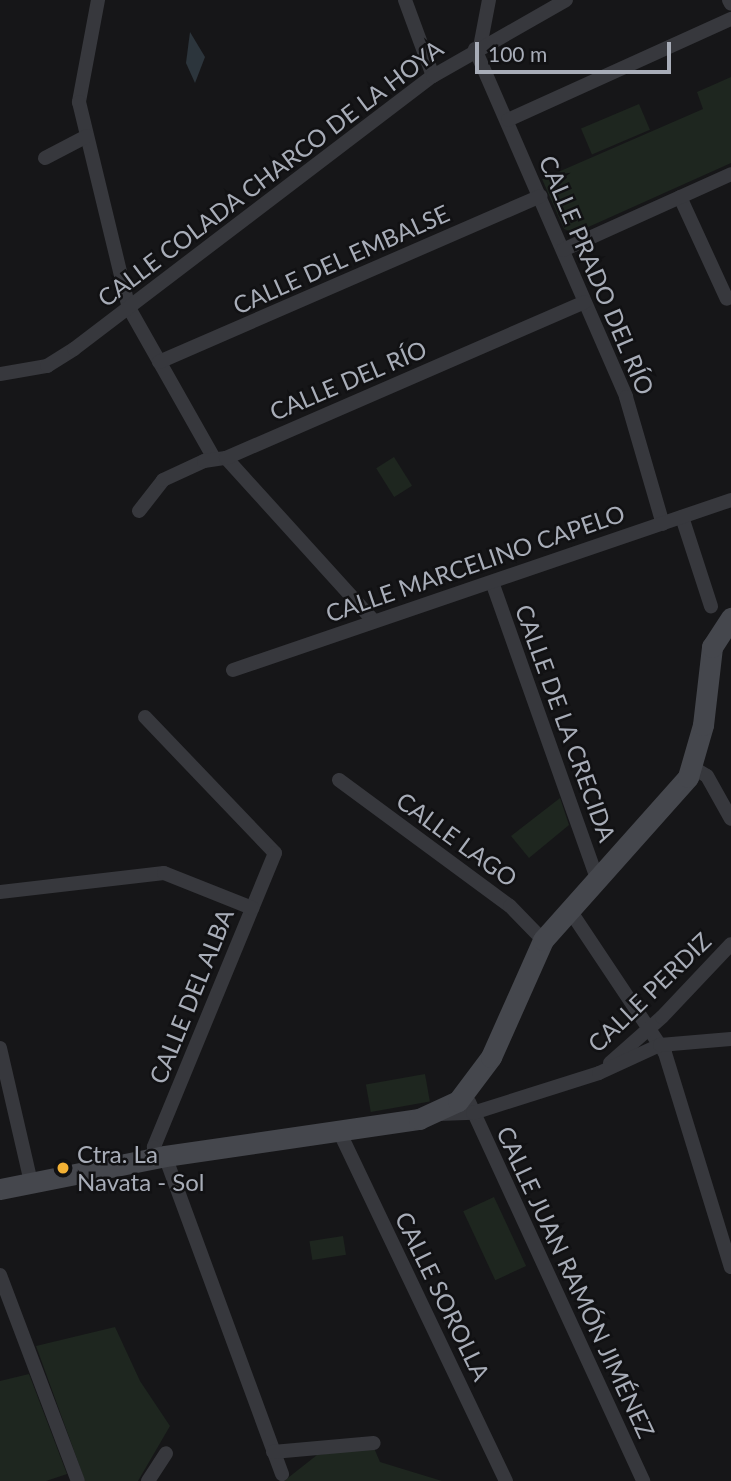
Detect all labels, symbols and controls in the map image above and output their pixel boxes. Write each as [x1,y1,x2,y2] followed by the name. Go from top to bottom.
[479,28,675,72] scale bar
[91,33,449,313] street label: CALLE COLADA CHARCO DE LA HOYA
[488,41,547,66] text: 100 m
[533,151,661,399] street label: CALLE PRADO DEL RÍO
[228,198,454,320] street label: CALLE DEL EMBALSE
[265,334,431,426] street label: CALLE DEL RÍO
[322,498,628,628] street label: CALLE MARCELINO CAPELO
[510,600,622,846] street label: CALLE DE LA CRECIDA
[391,786,523,892] street label: CALLE LAGO
[143,904,239,1088] street label: CALLE DEL ALBA
[582,926,716,1058] street label: CALLE PERDIZ
[491,1121,661,1443] street label: CALLE JUAN RAMÓN JIMÉNEZ
[77,1140,204,1196] place label: Ctra. La Navata - Sol
[55,1160,71,1176] marker: Ctra. La Navata - Sol
[390,1207,496,1385] street label: CALLE SOROLLA

